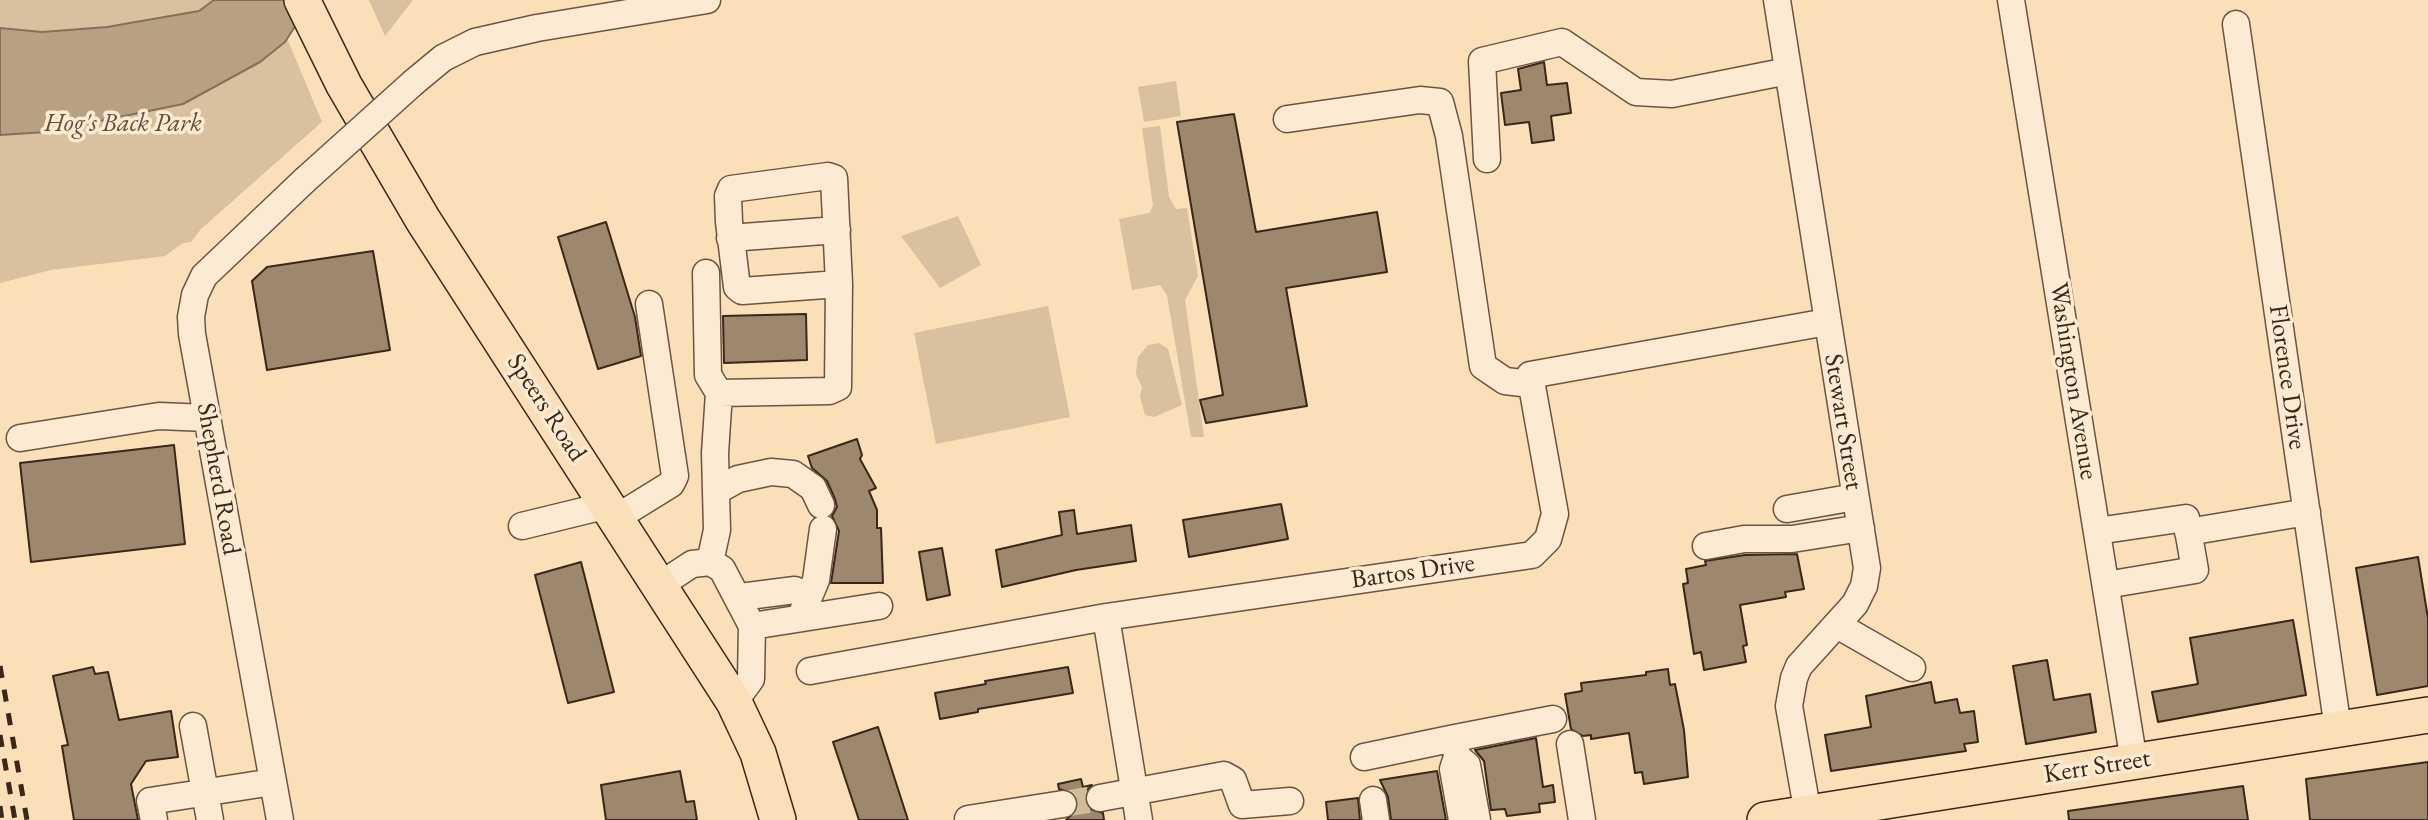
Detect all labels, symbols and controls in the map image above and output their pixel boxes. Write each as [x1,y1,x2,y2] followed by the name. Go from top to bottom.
[44,108,202,140] park label: Hog's Back Park
[2042,280,2104,482] street label: Washington Avenue
[2261,303,2313,451] street label: Florence Drive
[500,348,592,468] street label: Speers Road
[1817,352,1869,492] street label: Stewart Street
[189,401,247,557] street label: Shepherd Road
[1349,548,1477,596] street label: Bartos Drive
[2041,743,2153,791] street label: Kerr Street

